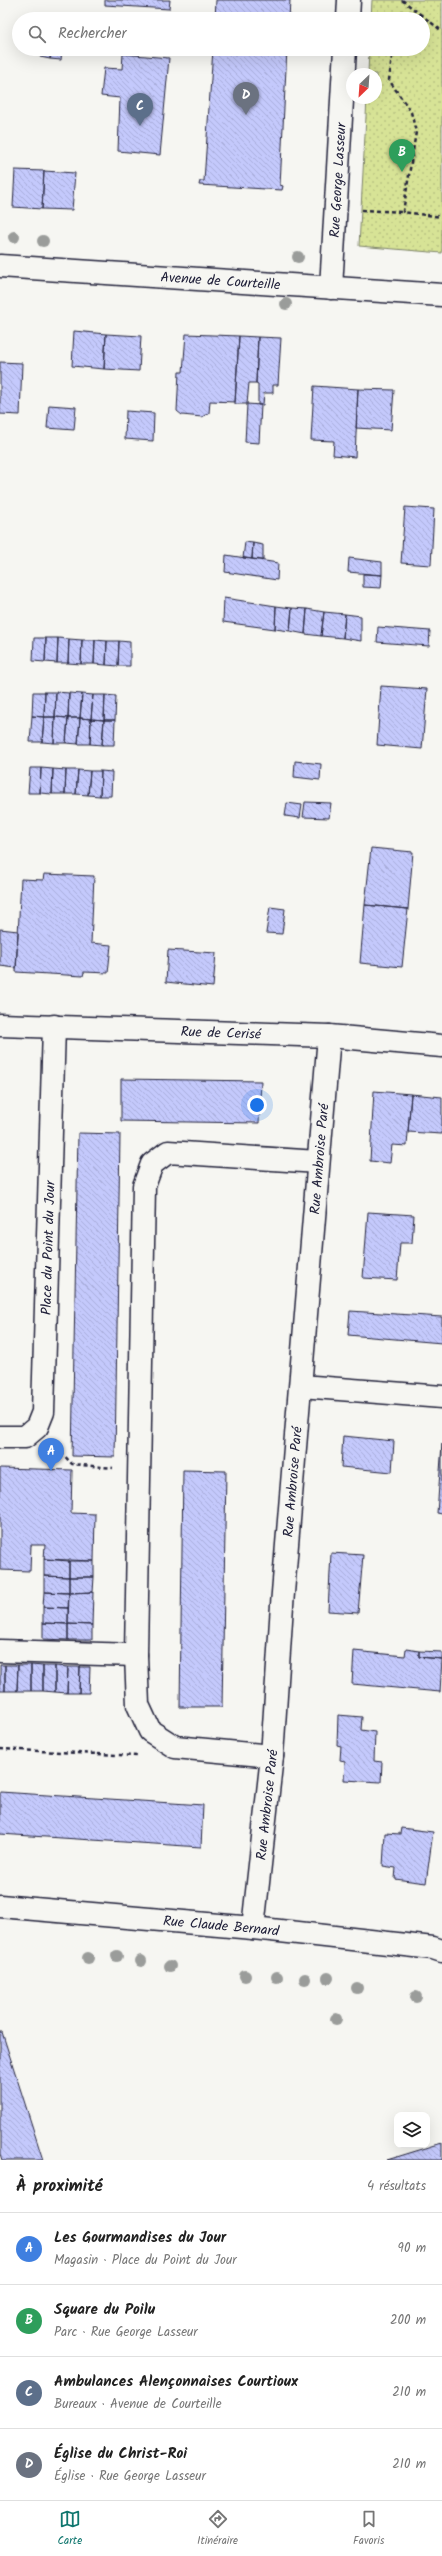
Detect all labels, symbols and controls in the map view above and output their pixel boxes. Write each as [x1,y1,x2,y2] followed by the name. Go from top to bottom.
[12,12,430,56] search box
[58,22,126,46] text: Rechercher
[26,23,48,45] icon: search
[346,68,382,104] north arrow
[233,82,259,115] pin: D
[127,93,153,126] pin: C
[324,121,353,238] street label: Rue George Lasseur
[389,139,415,172] pin: B
[160,267,282,296] street label: Avenue de Courteille
[180,1021,262,1046] street label: Rue de Cerisé
[247,1095,267,1115] your location
[304,1102,335,1215] street label: Rue Ambroise Paré
[36,1179,62,1315] street label: Place du Point du Jour
[278,1425,309,1538] street label: Rue Ambroise Paré
[38,1438,64,1471] pin: A
[251,1748,284,1861] street label: Rue Ambroise Paré
[162,1910,281,1943] street label: Rue Claude Bernard
[394,2112,430,2148] map controls
[394,2112,430,2148] button: layers
[16,2173,103,2200] text: À proximité
[367,2176,426,2197] text: 4 résultats
[54,2226,226,2250] text: Les Gourmandises du Jour
[25,2238,33,2259] text: A
[398,2238,426,2259] text: 90 m
[54,2250,237,2271] text: Magasin · Place du Point du Jour
[54,2298,155,2322] text: Square du Poilu
[25,2310,33,2331] text: B
[390,2310,426,2331] text: 200 m
[54,2322,198,2343] text: Parc · Rue George Lasseur
[54,2370,298,2394] text: Ambulances Alençonnaises Courtioux
[25,2382,33,2403] text: C
[392,2382,426,2403] text: 210 m
[54,2394,222,2415] text: Bureaux · Avenue de Courteille
[54,2442,187,2466] text: Église du Christ-Roi
[25,2454,33,2475] text: D
[392,2454,426,2475] text: 210 m
[54,2466,206,2487] text: Église · Rue George Lasseur
[57,2508,82,2550] tab: Carte
[197,2508,238,2550] tab: Itinéraire
[353,2508,385,2550] tab: Favoris

